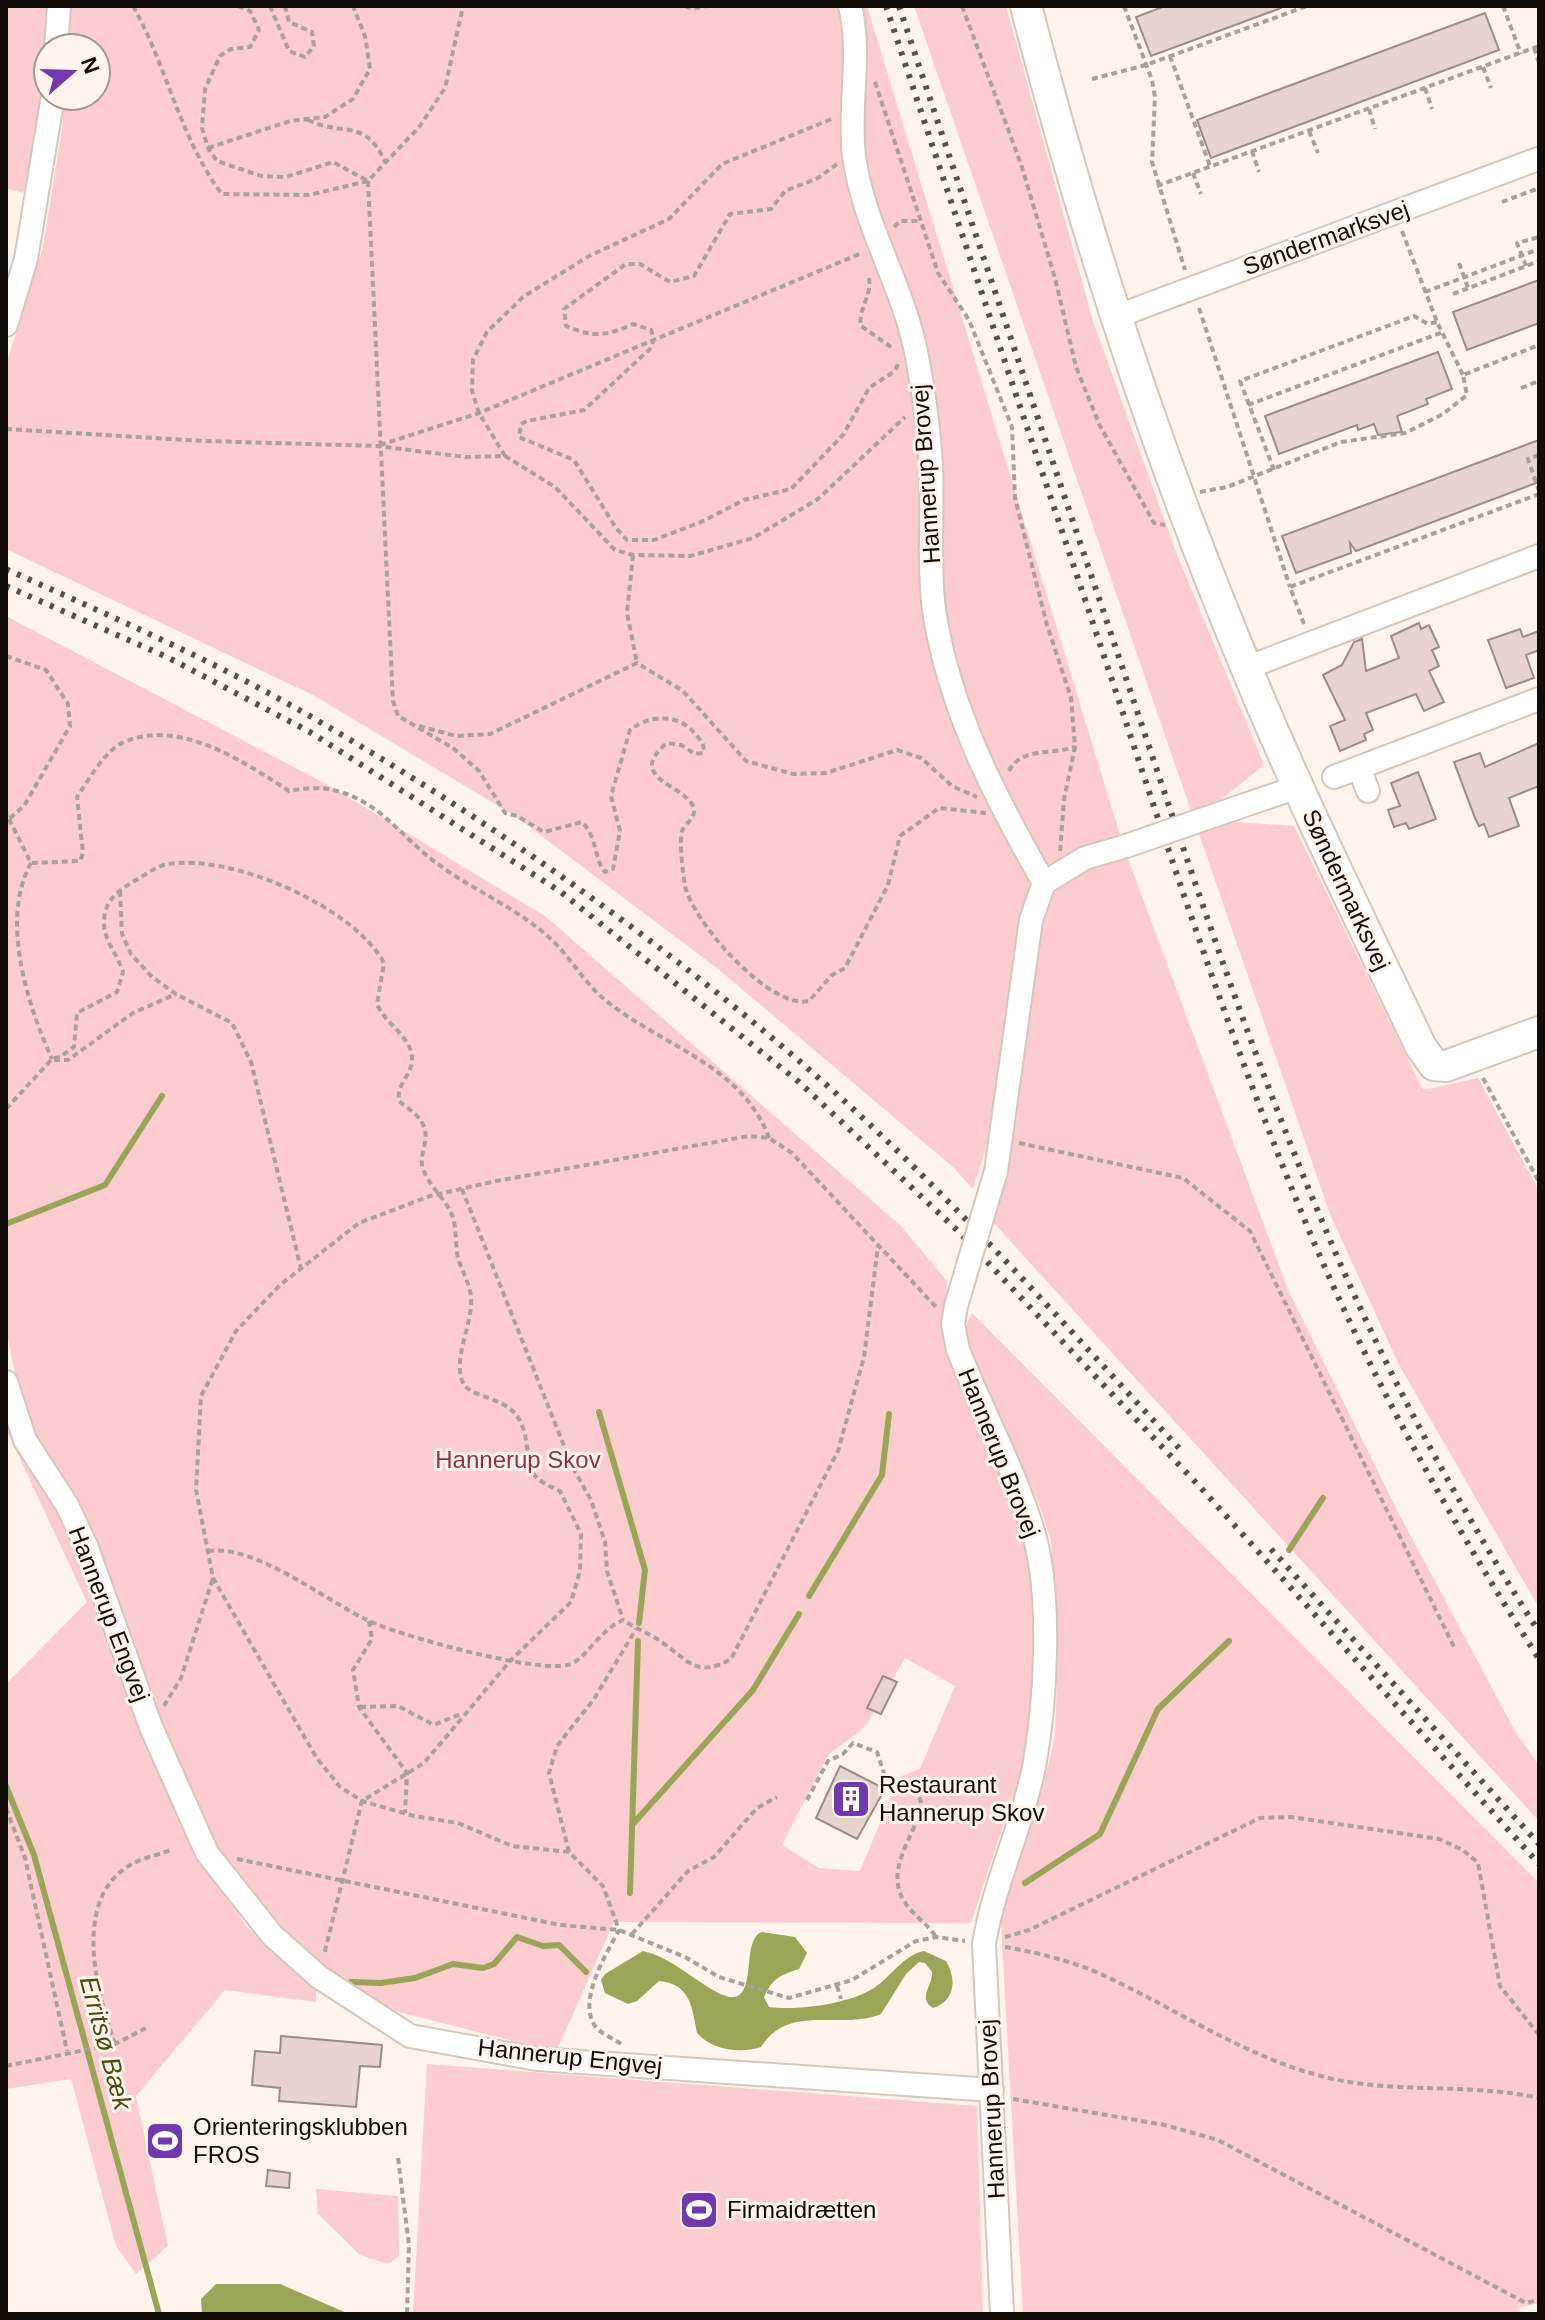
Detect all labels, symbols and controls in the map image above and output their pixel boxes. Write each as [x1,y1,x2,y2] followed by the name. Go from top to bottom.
[32,32,112,112] north arrow
[76,54,105,77] text: N
[1239,195,1413,280] street label: Søndermarksvej
[906,383,945,565] street label: Hannerup Brovej
[1297,805,1396,975] street label: Søndermarksvej
[953,1364,1046,1541] street label: Hannerup Brovej
[435,1446,601,1473] park label: Hannerup Skov
[64,1522,155,1705] street label: Hannerup Engvej
[879,1771,1044,1826] place label: Restaurant Hannerup Skov
[830,1778,872,1820] building icon: Restaurant Hannerup Skov
[74,1973,139,2115] water label: Erritsø Bæk
[973,2018,1010,2200] street label: Hannerup Brovej
[476,2033,664,2080] street label: Hannerup Engvej
[193,2113,408,2168] place label: Orienteringsklubben FROS
[144,2120,186,2162] sports icon: Orienteringsklubben FROS
[678,2189,720,2231] sports icon: Firmaidrætten
[727,2196,876,2223] place label: Firmaidrætten

